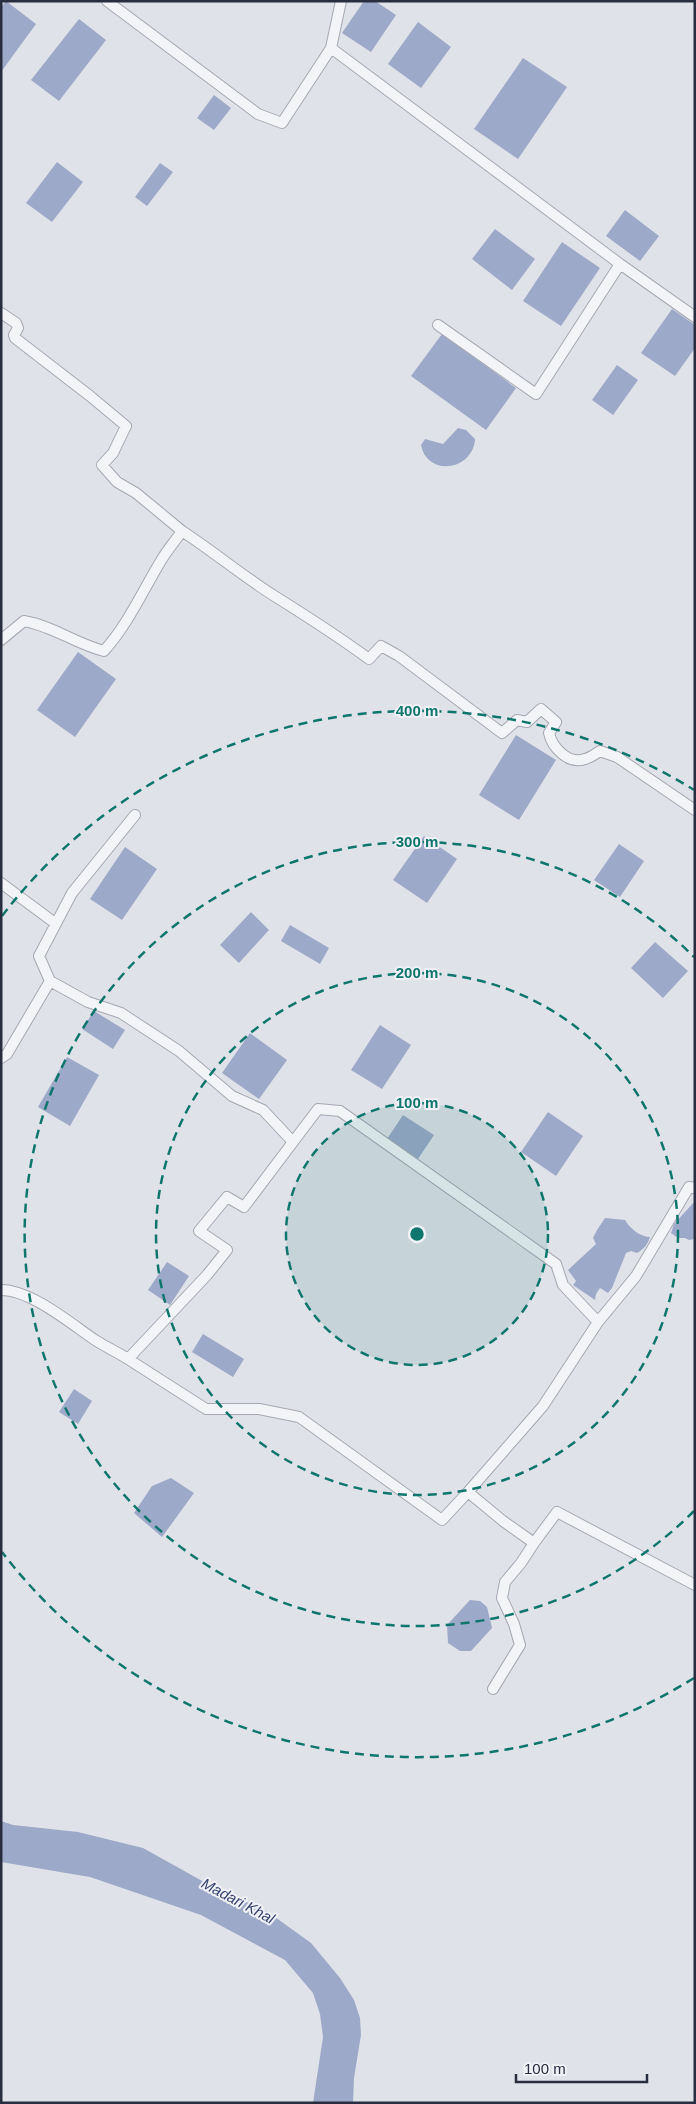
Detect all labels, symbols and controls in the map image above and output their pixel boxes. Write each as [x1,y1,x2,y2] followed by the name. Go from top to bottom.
[396,702,438,719] text: 400 m
[396,833,438,850] text: 300 m
[396,964,438,981] text: 200 m
[396,1094,438,1111] text: 100 m
[408,1225,426,1243] centre of rings
[199,1874,278,1927] water label: Madari Khal
[516,2052,647,2084] scale bar
[524,2060,566,2077] text: 100 m

